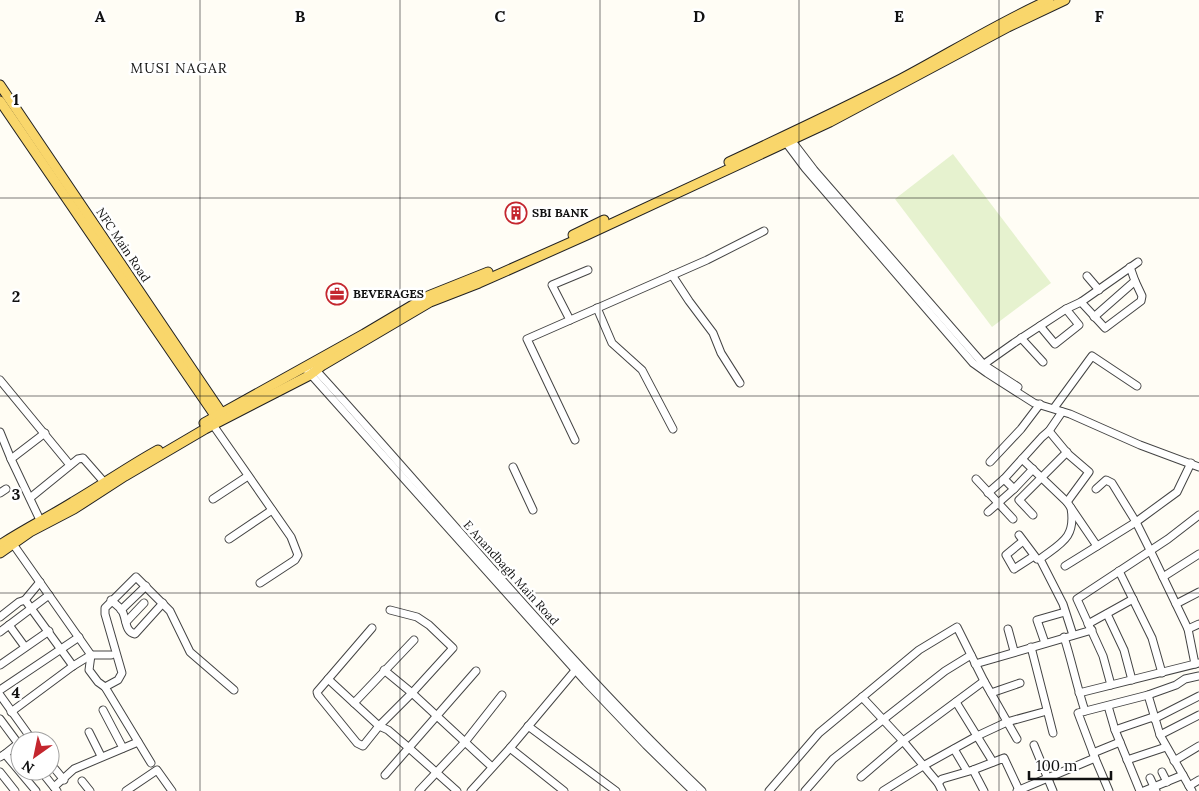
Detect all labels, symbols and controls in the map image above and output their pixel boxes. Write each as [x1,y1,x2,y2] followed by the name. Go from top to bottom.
[95,6,106,26] text: A
[295,6,306,26] text: B
[494,6,506,26] text: C
[693,6,705,26] text: D
[894,6,904,26] text: E
[1094,6,1104,26] text: F
[130,59,228,77] district label: MUSI NAGAR
[13,89,19,109] text: 1
[504,201,528,225] building icon: SBI BANK
[93,205,154,285] street label: NFC Main Road
[532,205,589,220] place label: SBI BANK
[325,282,349,306] office icon: BEVERAGES
[12,286,20,306] text: 2
[353,286,424,301] place label: BEVERAGES
[12,484,21,504] text: 3
[461,517,562,628] street label: E Anandbagh Main Road
[12,682,21,702] text: 4
[10,731,60,781] north arrow
[1029,748,1112,780] scale bar
[18,756,37,777] text: N
[1036,756,1077,775] text: 100 m

